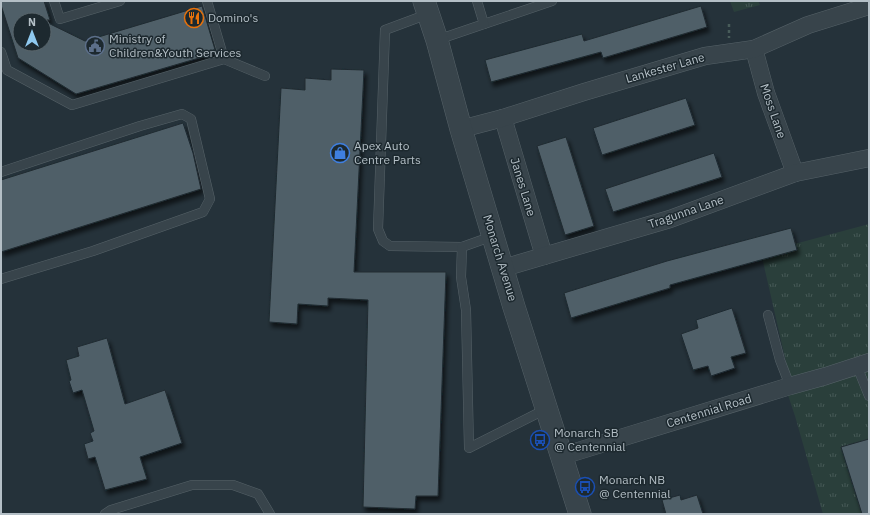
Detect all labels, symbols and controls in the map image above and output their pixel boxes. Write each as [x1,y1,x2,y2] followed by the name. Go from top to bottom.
[183,7,205,29] restaurant icon: Domino's
[208,10,258,25] place label: Domino's
[12,12,52,52] north arrow
[28,15,36,29] text: N
[109,31,242,60] place label: Ministry of Children&Youth Services
[84,35,106,57] public building icon: Ministry of Children&Youth Services
[624,49,706,86] street label: Lankester Lane
[757,82,790,140] street label: Moss Lane
[354,138,421,167] place label: Apex Auto Centre Parts
[329,142,351,164] shop icon: Apex Auto Centre Parts
[507,156,540,218] street label: Janes Lane
[646,191,726,231] street label: Tragunna Lane
[480,213,521,303] street label: Monarch Avenue
[664,390,753,431] street label: Centennial Road
[554,425,625,454] place label: Monarch SB @ Centennial
[529,429,551,451] bus stop icon: Monarch SB @ Centennial
[599,472,670,501] place label: Monarch NB @ Centennial
[574,476,596,498] bus stop icon: Monarch NB @ Centennial

